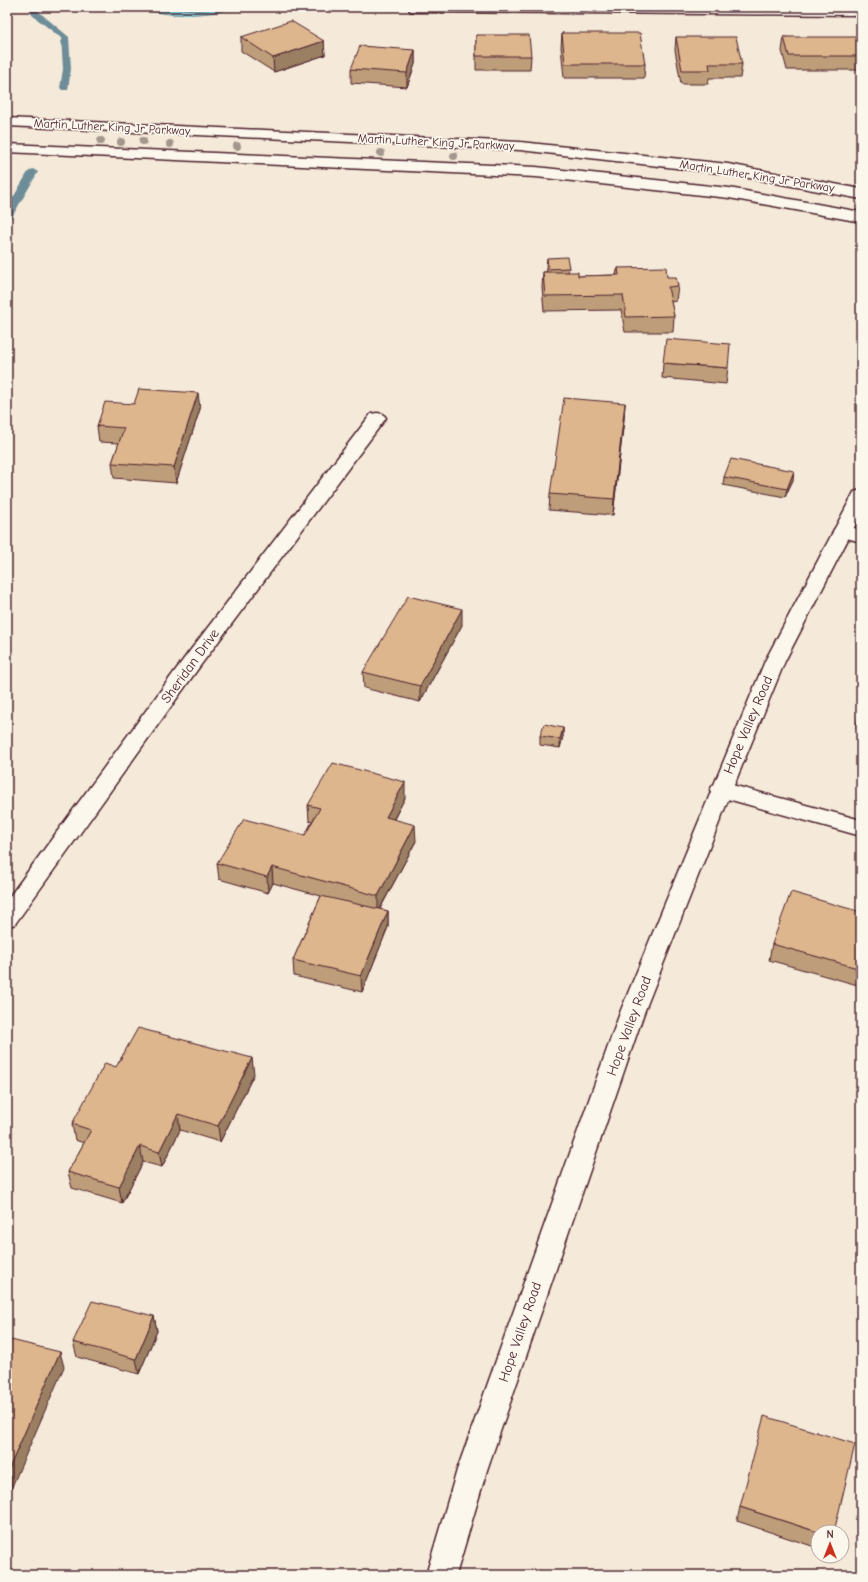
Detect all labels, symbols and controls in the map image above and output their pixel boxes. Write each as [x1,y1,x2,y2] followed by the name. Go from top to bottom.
[33,116,191,138] street label: Martin Luther King Jr Parkway
[357,131,515,153] street label: Martin Luther King Jr Parkway
[679,157,836,195] street label: Martin Luther King Jr Parkway
[157,625,223,707] street label: Sheridan Drive
[720,673,776,777] street label: Hope Valley Road
[603,974,655,1078] street label: Hope Valley Road
[495,1280,545,1384] street label: Hope Valley Road
[810,1524,850,1564] north arrow
[826,1528,834,1541] text: N

